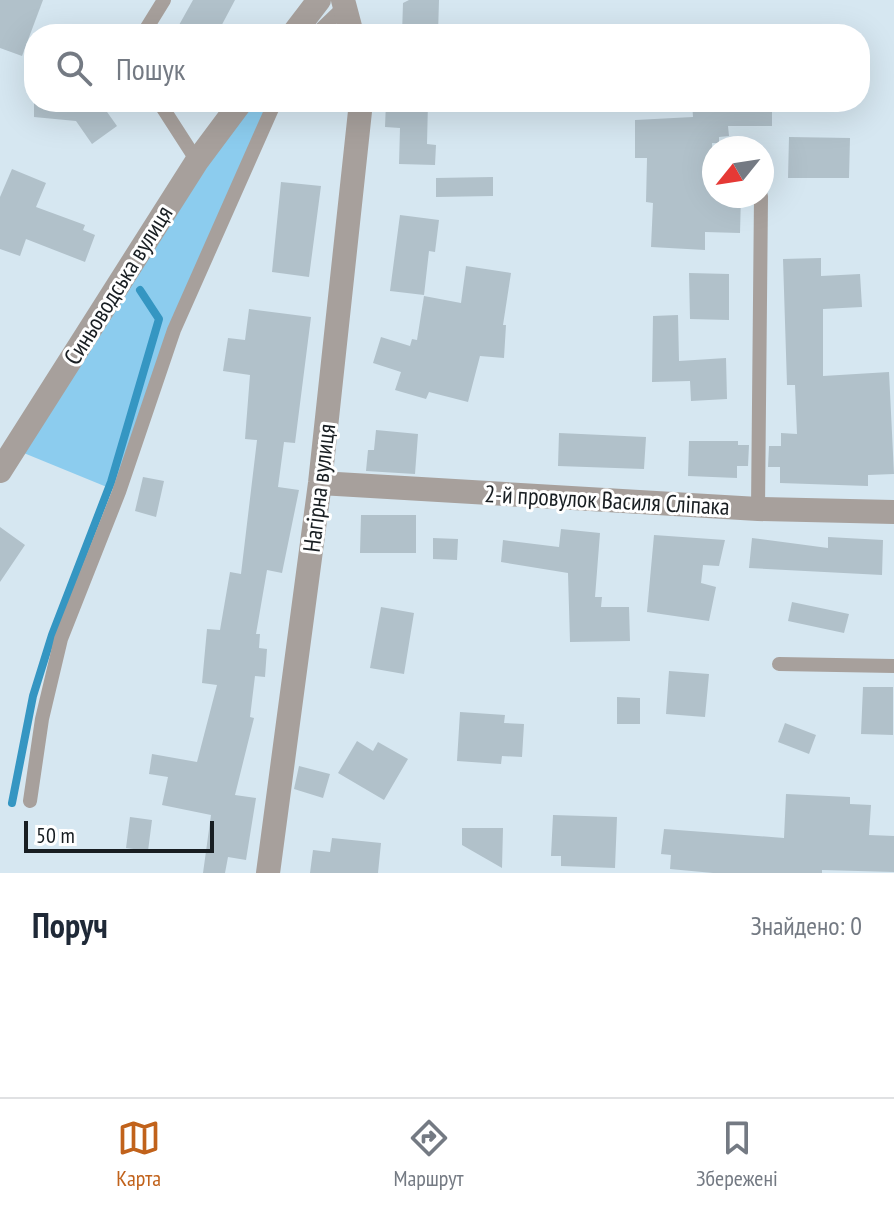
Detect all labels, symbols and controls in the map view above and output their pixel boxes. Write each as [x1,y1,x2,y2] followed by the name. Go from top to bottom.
[24,24,870,112] search box
[52,46,96,90] icon: search
[116,49,185,88] text: Пошук
[702,136,774,208] north arrow
[57,200,179,370] street label: Синьоводська вулиця
[296,422,342,554] street label: Нагірна вулиця
[484,478,730,522] street label: 2-й провулок Василя Сліпака
[24,817,214,853] scale bar
[36,821,75,849] text: 50 m
[32,903,108,947] text: Поруч
[750,909,862,942] text: Знайдено: 0
[116,1116,161,1192] tab: Карта
[393,1116,464,1192] tab: Маршрут
[696,1116,778,1192] tab: Збережені

